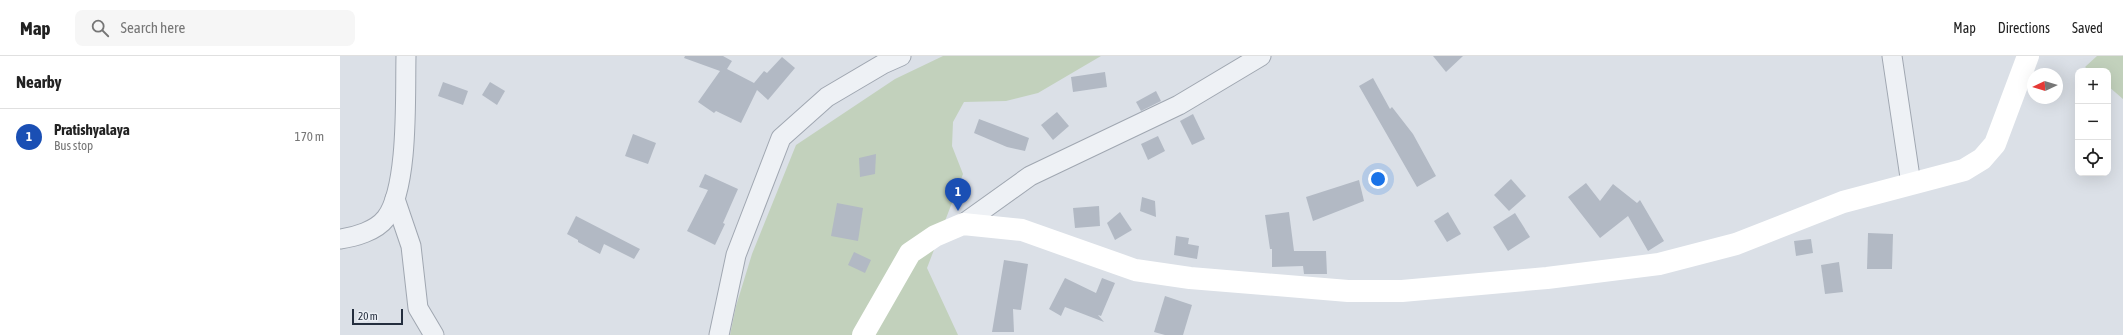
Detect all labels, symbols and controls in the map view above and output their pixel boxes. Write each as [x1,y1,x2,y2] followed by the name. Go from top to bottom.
[75,10,355,46] search box
[20,17,51,39] text: Map
[89,17,111,39] icon: search
[121,19,185,36] text: Search here
[1953,20,1976,36] text: Map
[1998,20,2050,36] text: Directions
[2072,20,2103,36] text: Saved
[2027,68,2063,104] north arrow
[2075,68,2111,176] map controls
[2075,68,2111,104] button: +
[16,72,62,92] text: Nearby
[2075,104,2111,140] button: −
[54,121,130,138] text: Pratishyalaya
[26,129,32,144] text: 1
[295,129,324,144] text: 170 m
[54,138,93,153] text: Bus stop
[2075,140,2111,176] button: locate
[1368,169,1388,189] your location
[945,178,971,211] pin: 1
[352,307,403,326] scale bar
[358,310,378,322] text: 20 m

